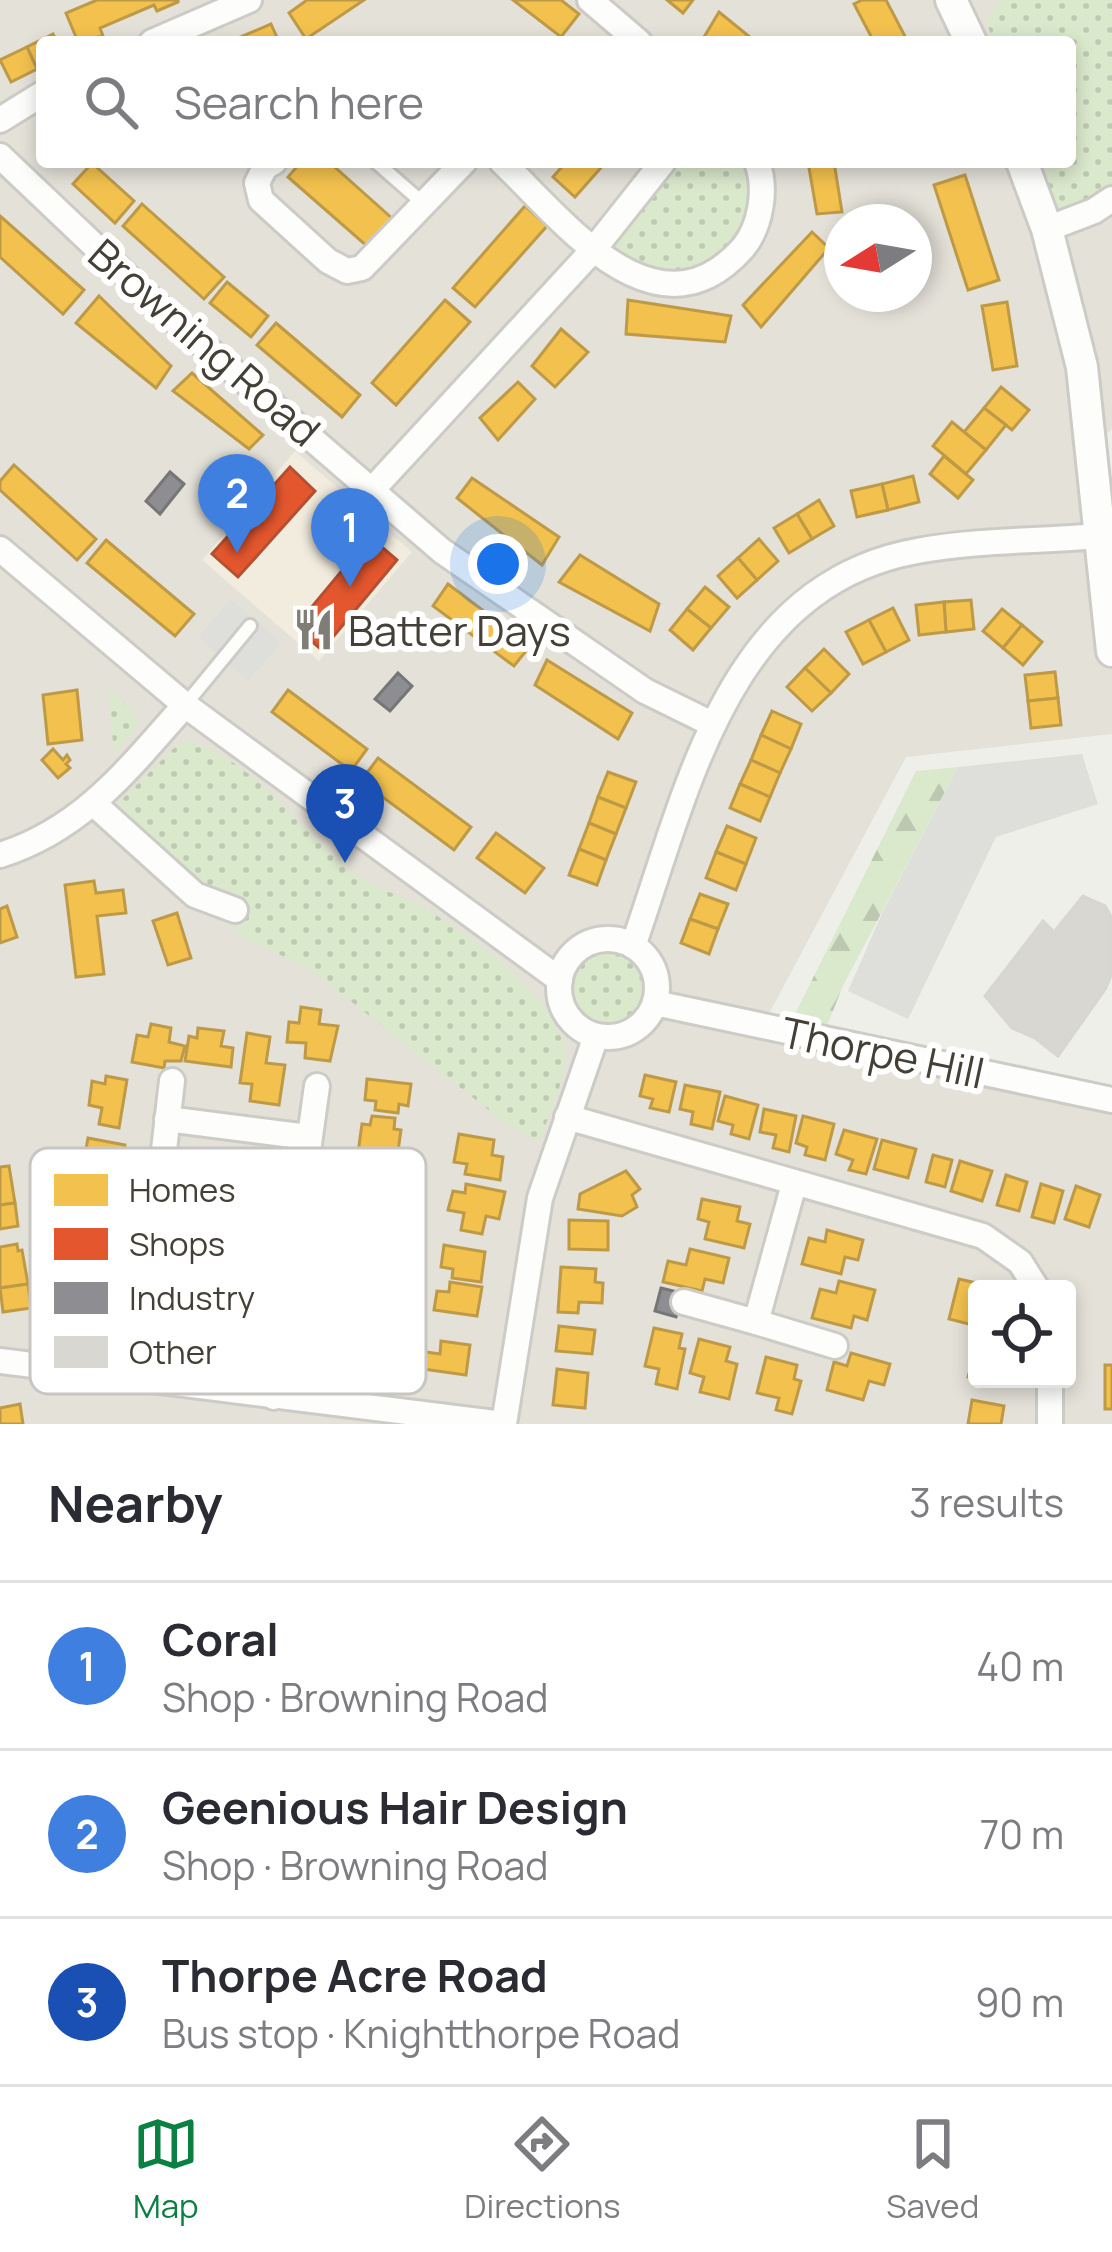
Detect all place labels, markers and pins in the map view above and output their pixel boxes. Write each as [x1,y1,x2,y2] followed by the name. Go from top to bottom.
[198,454,276,553] pin: 2
[311,488,389,587] pin: 1
[348,601,571,659] place label: Batter Days
[291,607,337,653] restaurant icon: Batter Days
[306,764,384,863] pin: 3

